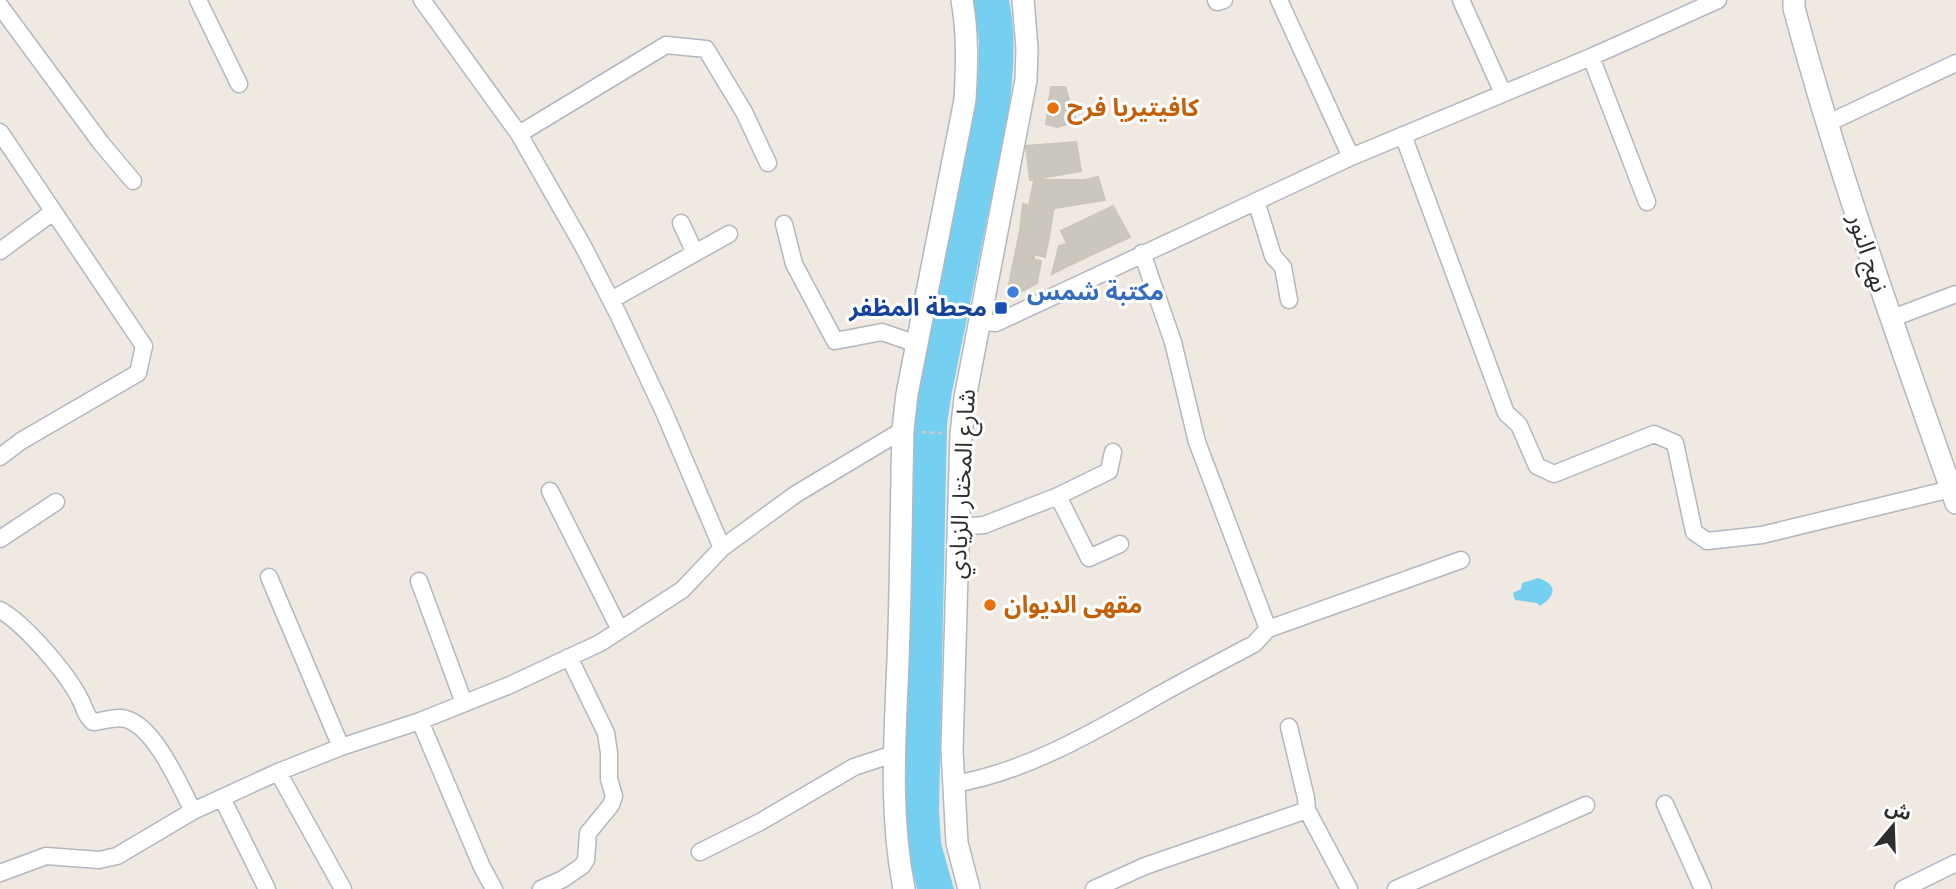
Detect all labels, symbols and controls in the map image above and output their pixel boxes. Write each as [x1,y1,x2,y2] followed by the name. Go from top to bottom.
[1067,92,1200,125] place label: كافيتيريا فرح
[1045,100,1061,116] marker: كافيتيريا فرح
[1839,209,1896,297] street label: نهج النور
[1027,276,1164,307] place label: مكتبة شمس
[1005,284,1021,300] marker: مكتبة شمس
[848,292,987,323] place label: محطة المظفر
[993,300,1009,316] marker: محطة المظفر
[941,388,986,580] street label: شارع المختار الزيادي
[1004,589,1143,620] place label: مقهى الديوان
[982,597,998,613] marker: مقهى الديوان
[1858,791,1928,861] north arrow
[1882,794,1915,826] text: ش

